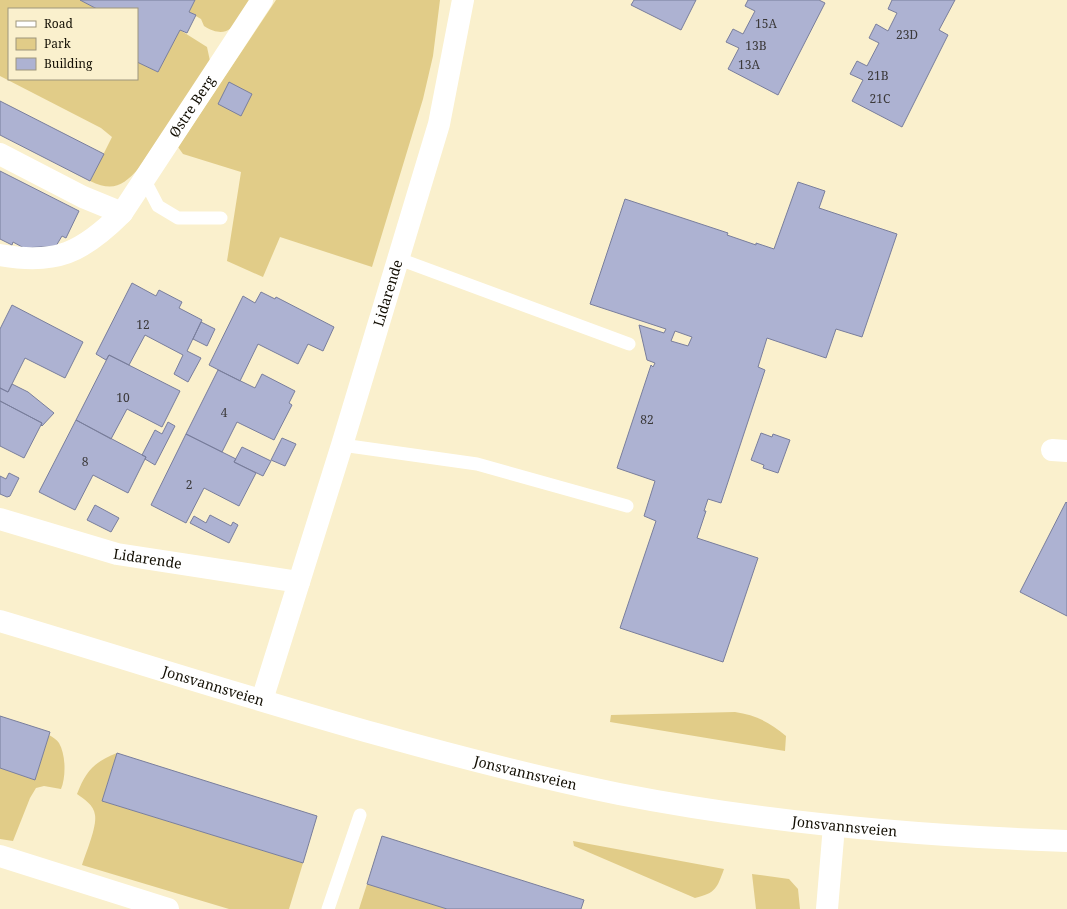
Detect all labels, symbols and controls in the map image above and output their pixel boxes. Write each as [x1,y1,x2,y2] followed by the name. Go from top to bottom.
[8,8,138,80] legend
[44,15,74,32] text: Road
[755,15,777,32] house number: 15A
[896,26,918,43] house number: 23D
[44,35,72,52] text: Park
[745,37,767,54] house number: 13B
[44,55,93,72] text: Building
[738,56,760,73] house number: 13A
[867,67,889,84] house number: 21B
[164,71,219,141] street label: Østre Berg
[870,90,890,107] house number: 21C
[368,257,407,329] street label: Lidarende
[136,316,150,333] house number: 12
[116,389,130,406] house number: 10
[221,404,228,421] house number: 4
[640,411,654,428] house number: 82
[82,453,89,470] house number: 8
[186,476,192,493] house number: 2
[112,544,183,573] street label: Lidarende
[159,661,267,710] street label: Jonsvannsveien
[471,750,579,794] street label: Jonsvannsveien
[790,811,898,840] street label: Jonsvannsveien

